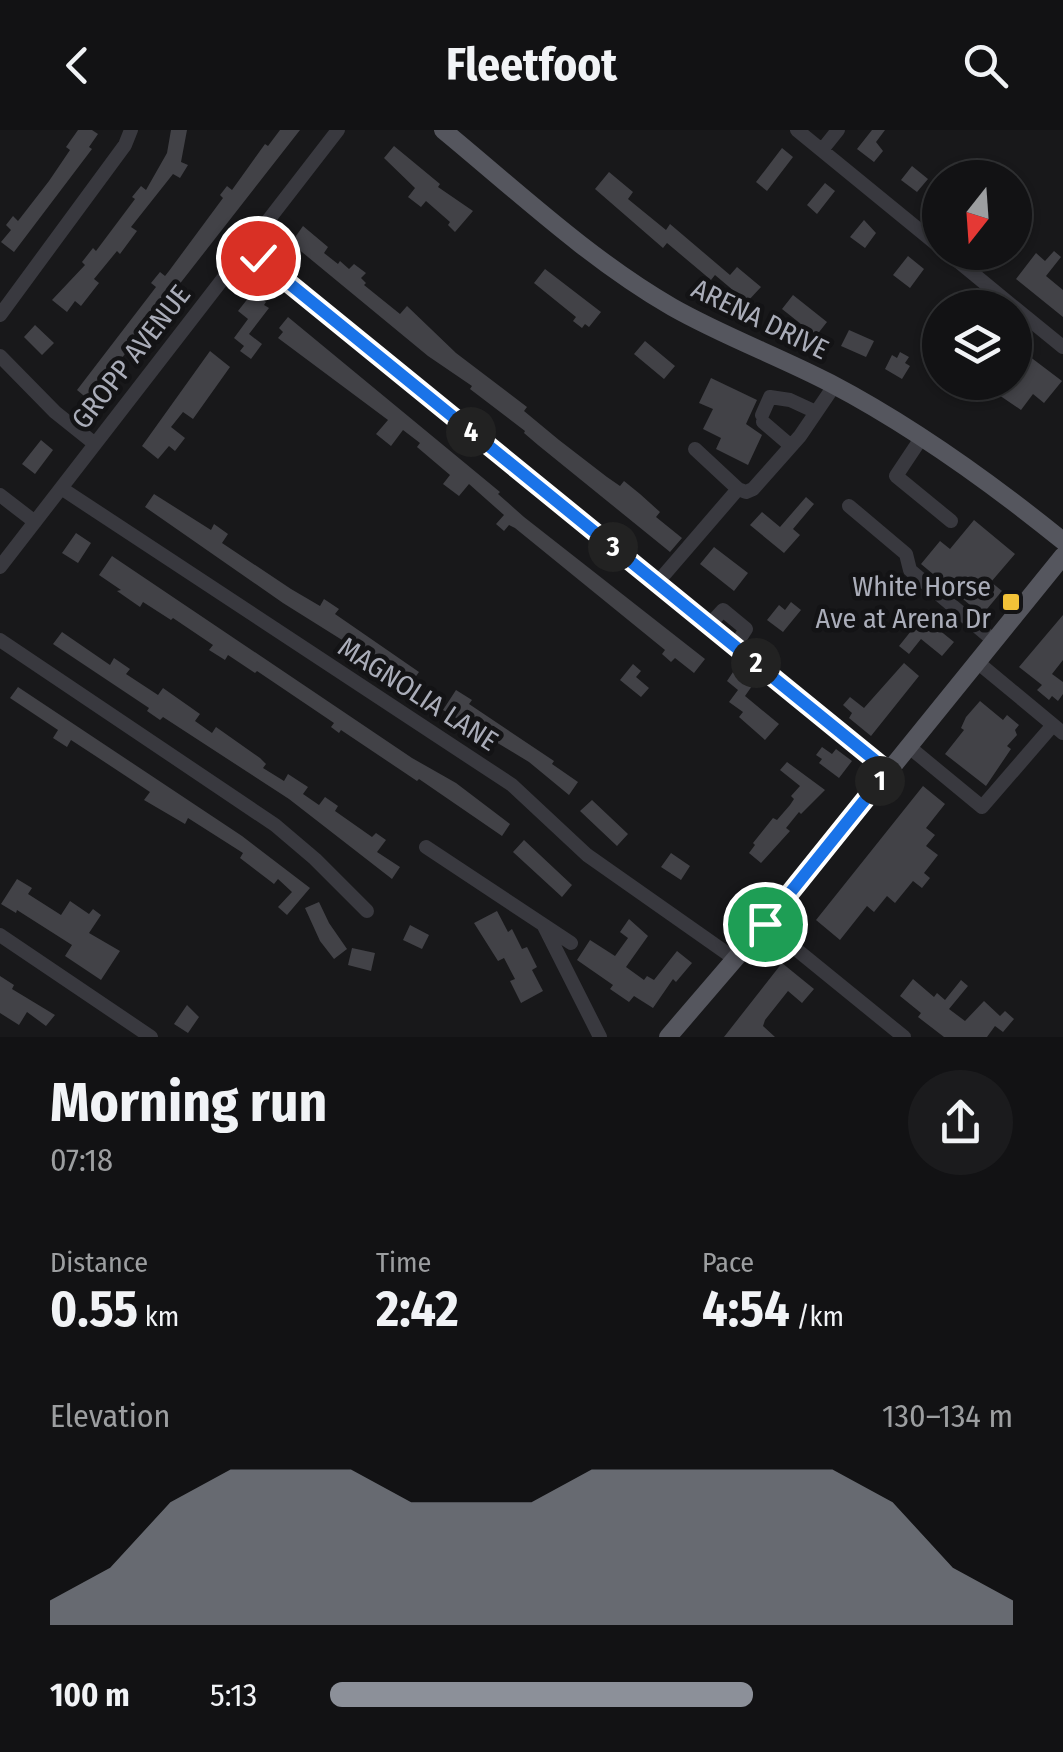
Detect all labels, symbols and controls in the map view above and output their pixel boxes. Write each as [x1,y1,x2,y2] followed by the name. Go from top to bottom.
[50,38,105,93] icon: back
[446,38,617,92] text: Fleetfoot
[958,38,1013,93] icon: search
[922,160,1032,270] north arrow
[922,160,1032,400] map controls
[216,216,301,301] pin
[231,231,286,286] icon: check
[686,272,834,366] street label: ARENA DRIVE
[65,279,197,435] street label: GROPP AVENUE
[922,290,1032,400] button: layers
[446,407,496,457] pin: 4
[464,415,478,448] text: 4
[588,522,638,572] pin: 3
[606,530,620,563] text: 3
[815,570,991,635] place label: White Horse Ave at Arena Dr
[1000,591,1022,613] marker: White Horse Ave at Arena Dr
[332,630,504,758] street label: MAGNOLIA LANE
[731,638,781,688] pin: 2
[750,646,762,679] text: 2
[855,756,905,806] pin: 1
[874,764,886,797] text: 1
[723,882,808,967] pin
[738,897,793,952] icon: arrive
[50,1070,327,1136] text: Morning run
[908,1070,1013,1175] button: share
[50,1141,113,1179] text: 07:18
[50,1246,148,1279] text: Distance
[376,1246,431,1279] text: Time
[702,1246,754,1279] text: Pace
[50,1279,138,1339] text: 0.55
[376,1279,459,1339] text: 2:42
[702,1279,790,1339] text: 4:54
[138,1300,179,1333] text: km
[790,1300,844,1333] text: /km
[50,1397,170,1435] text: Elevation
[882,1397,1013,1435] text: 130–134 m
[50,1676,130,1714] text: 100 m
[210,1676,257,1714] text: 5:13

